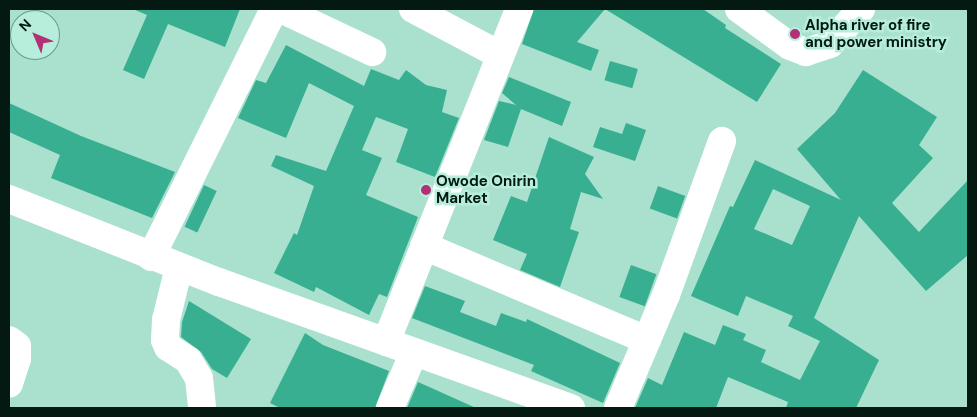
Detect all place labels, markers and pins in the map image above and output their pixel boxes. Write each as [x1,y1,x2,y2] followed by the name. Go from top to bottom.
[805,16,947,51] place label: Alpha river of fire and power ministry
[789,28,801,40] marker: Alpha river of fire and power ministry
[436,172,536,207] place label: Owode Onirin Market
[420,184,432,196] marker: Owode Onirin Market

